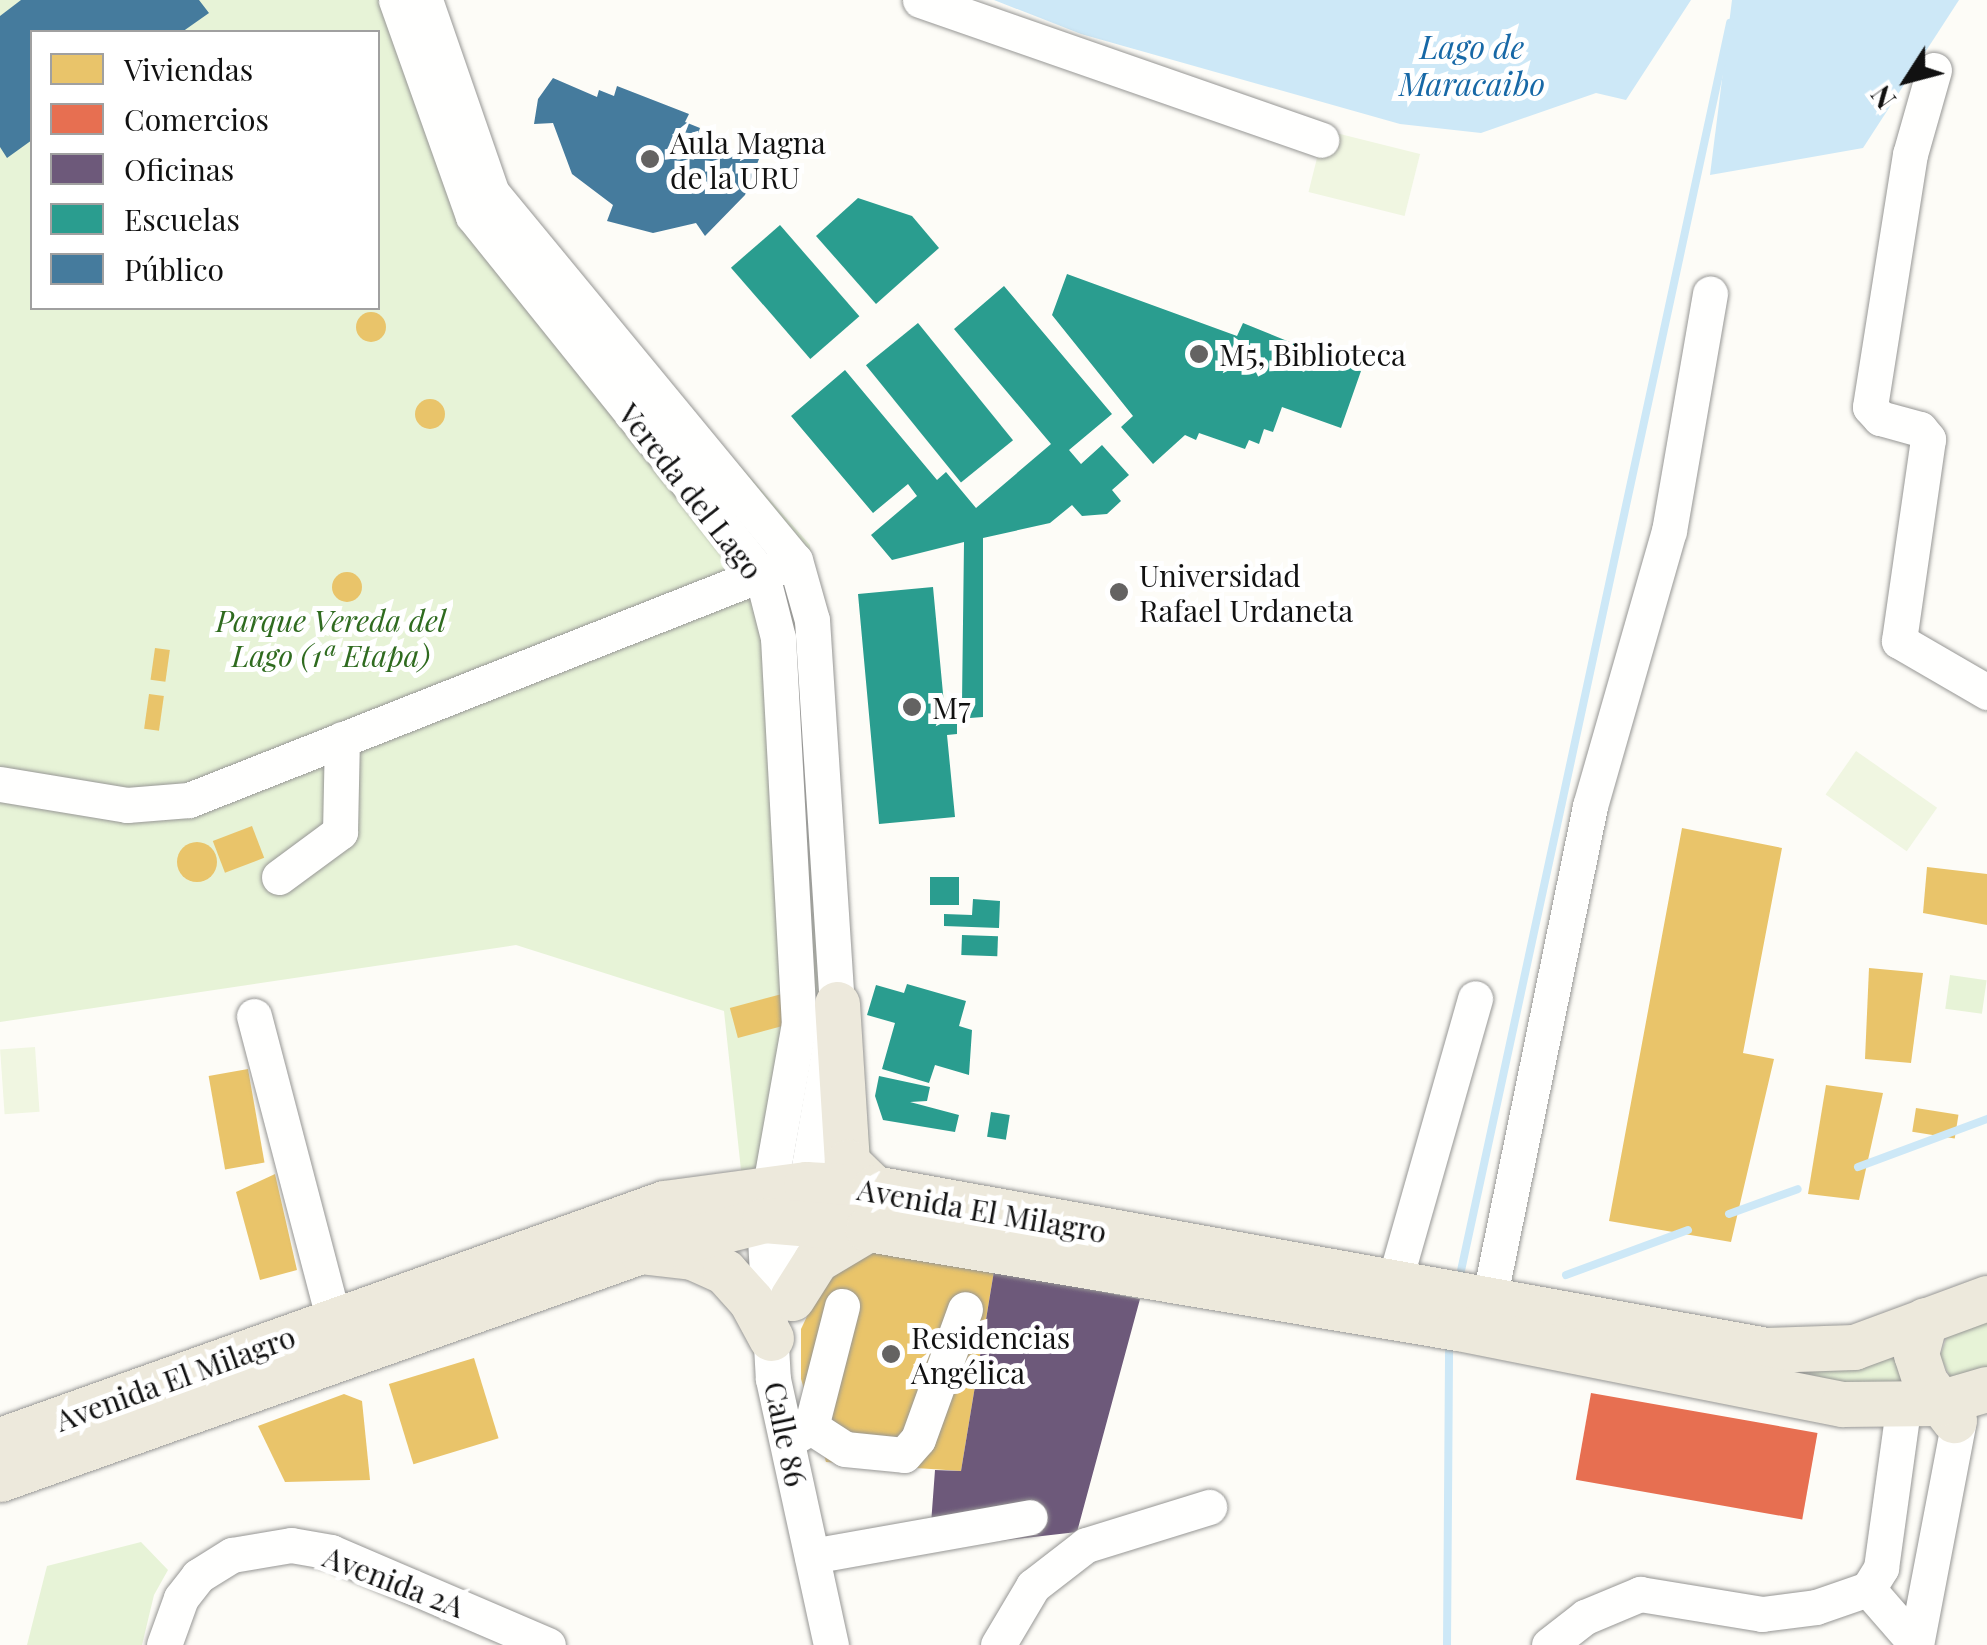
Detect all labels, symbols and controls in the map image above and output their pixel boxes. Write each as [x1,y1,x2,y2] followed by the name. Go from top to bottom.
[1399,28,1545,103] water label: Lago de Maracaibo
[30,30,380,310] legend
[1857,30,1957,130] north arrow
[124,49,253,89] text: Viviendas
[1861,79,1903,117] text: N
[124,99,269,139] text: Comercios
[670,124,826,194] place label: Aula Magna de la URU
[639,148,661,170] marker: Aula Magna de la URU
[124,149,234,189] text: Oficinas
[124,199,240,239] text: Escuelas
[124,249,224,289] text: Público
[1219,336,1406,372] place label: M5, Biblioteca
[1188,343,1210,365] marker: M5, Biblioteca
[611,396,771,586] street label: Vereda del Lago
[1139,557,1353,628] place label: Universidad Rafael Urdaneta
[1108,581,1130,603] marker: Universidad Rafael Urdaneta
[216,602,446,672] park label: Parque Vereda del Lago (1ª Etapa)
[932,689,970,725] place label: M7
[901,696,923,718] marker: M7
[854,1170,1110,1250] street label: Avenida El Milagro
[50,1318,300,1438] street label: Avenida El Milagro
[911,1319,1070,1390] place label: Residencias Angélica
[880,1343,902,1365] marker: Residencias Angélica
[757,1378,815,1490] street label: Calle 86
[318,1538,470,1624] street label: Avenida 2A

